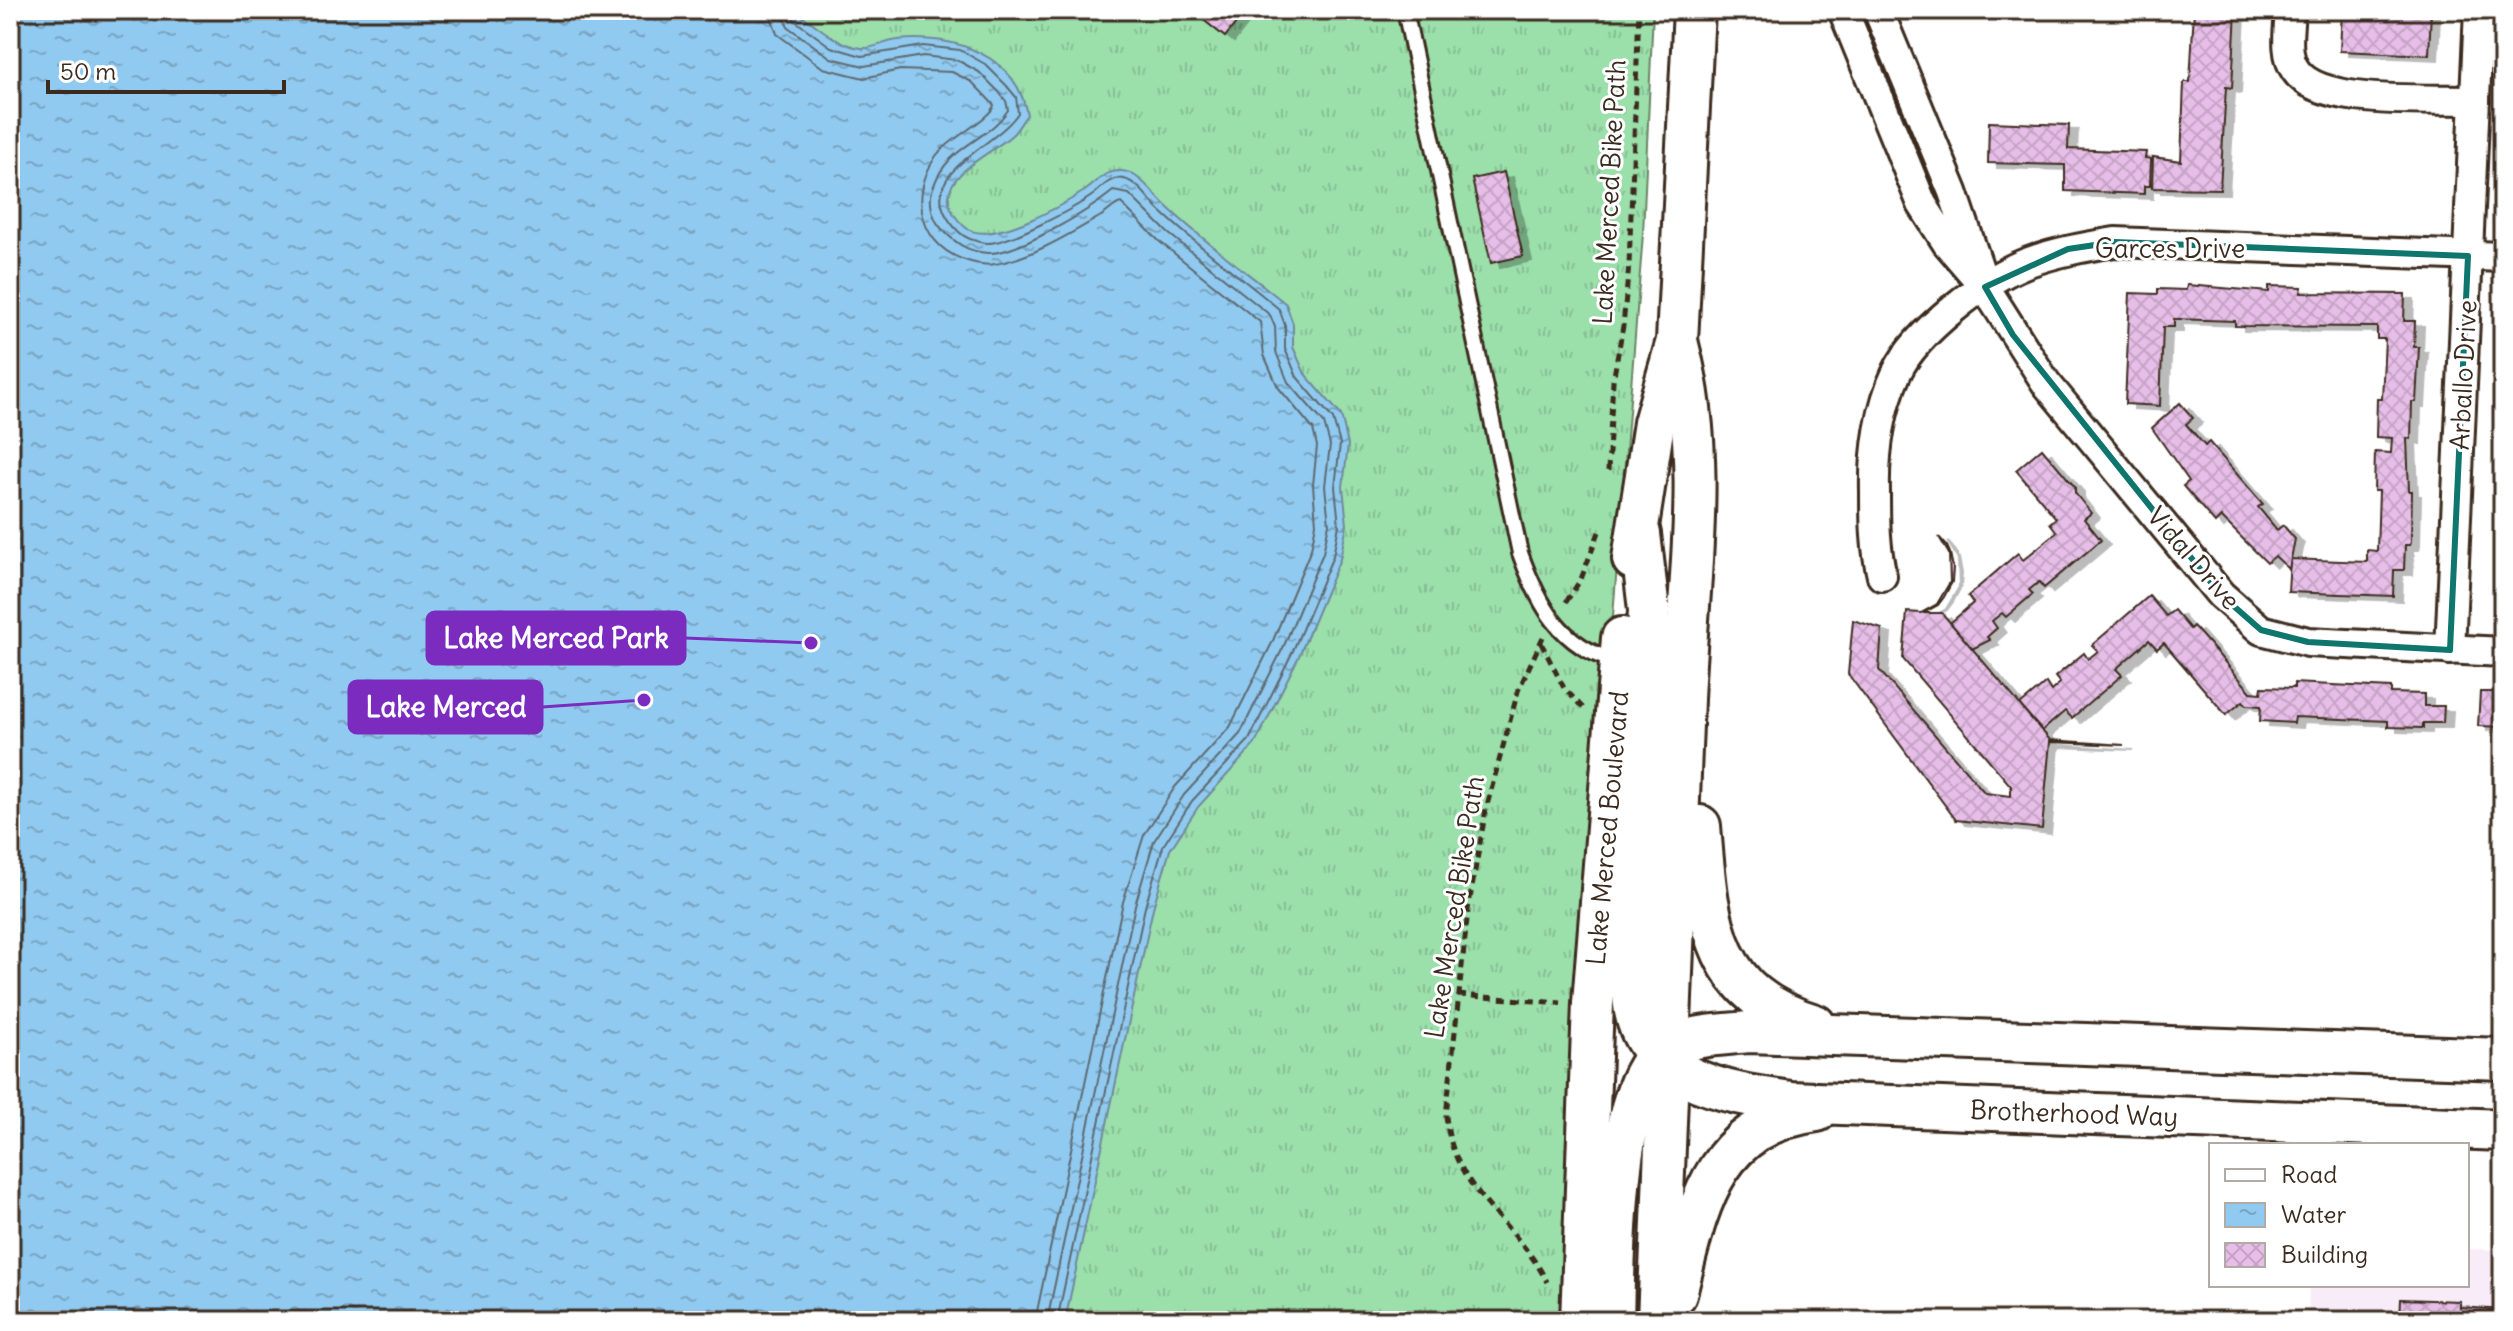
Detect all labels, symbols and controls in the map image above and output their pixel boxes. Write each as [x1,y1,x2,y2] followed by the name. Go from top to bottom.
[48,44,284,94] scale bar
[60,56,116,86] text: 50 m
[1586,59,1632,325] street label: Lake Merced Bike Path
[2095,232,2245,265] street label: Garces Drive
[2443,299,2483,451] street label: Arballo Drive
[2140,500,2248,616] street label: Vidal Drive
[427,612,685,664] callout: Lake Merced Park
[443,620,669,656] text: Lake Merced Park
[349,681,542,733] callout: Lake Merced
[366,689,527,725] text: Lake Merced
[1579,689,1635,967] street label: Lake Merced Boulevard
[1417,773,1491,1041] street label: Lake Merced Bike Path
[1969,1093,2179,1133] street label: Brotherhood Way
[2209,1143,2469,1287] legend
[2281,1159,2337,1189] text: Road
[2281,1199,2346,1229] text: Water
[2281,1239,2368,1269] text: Building

